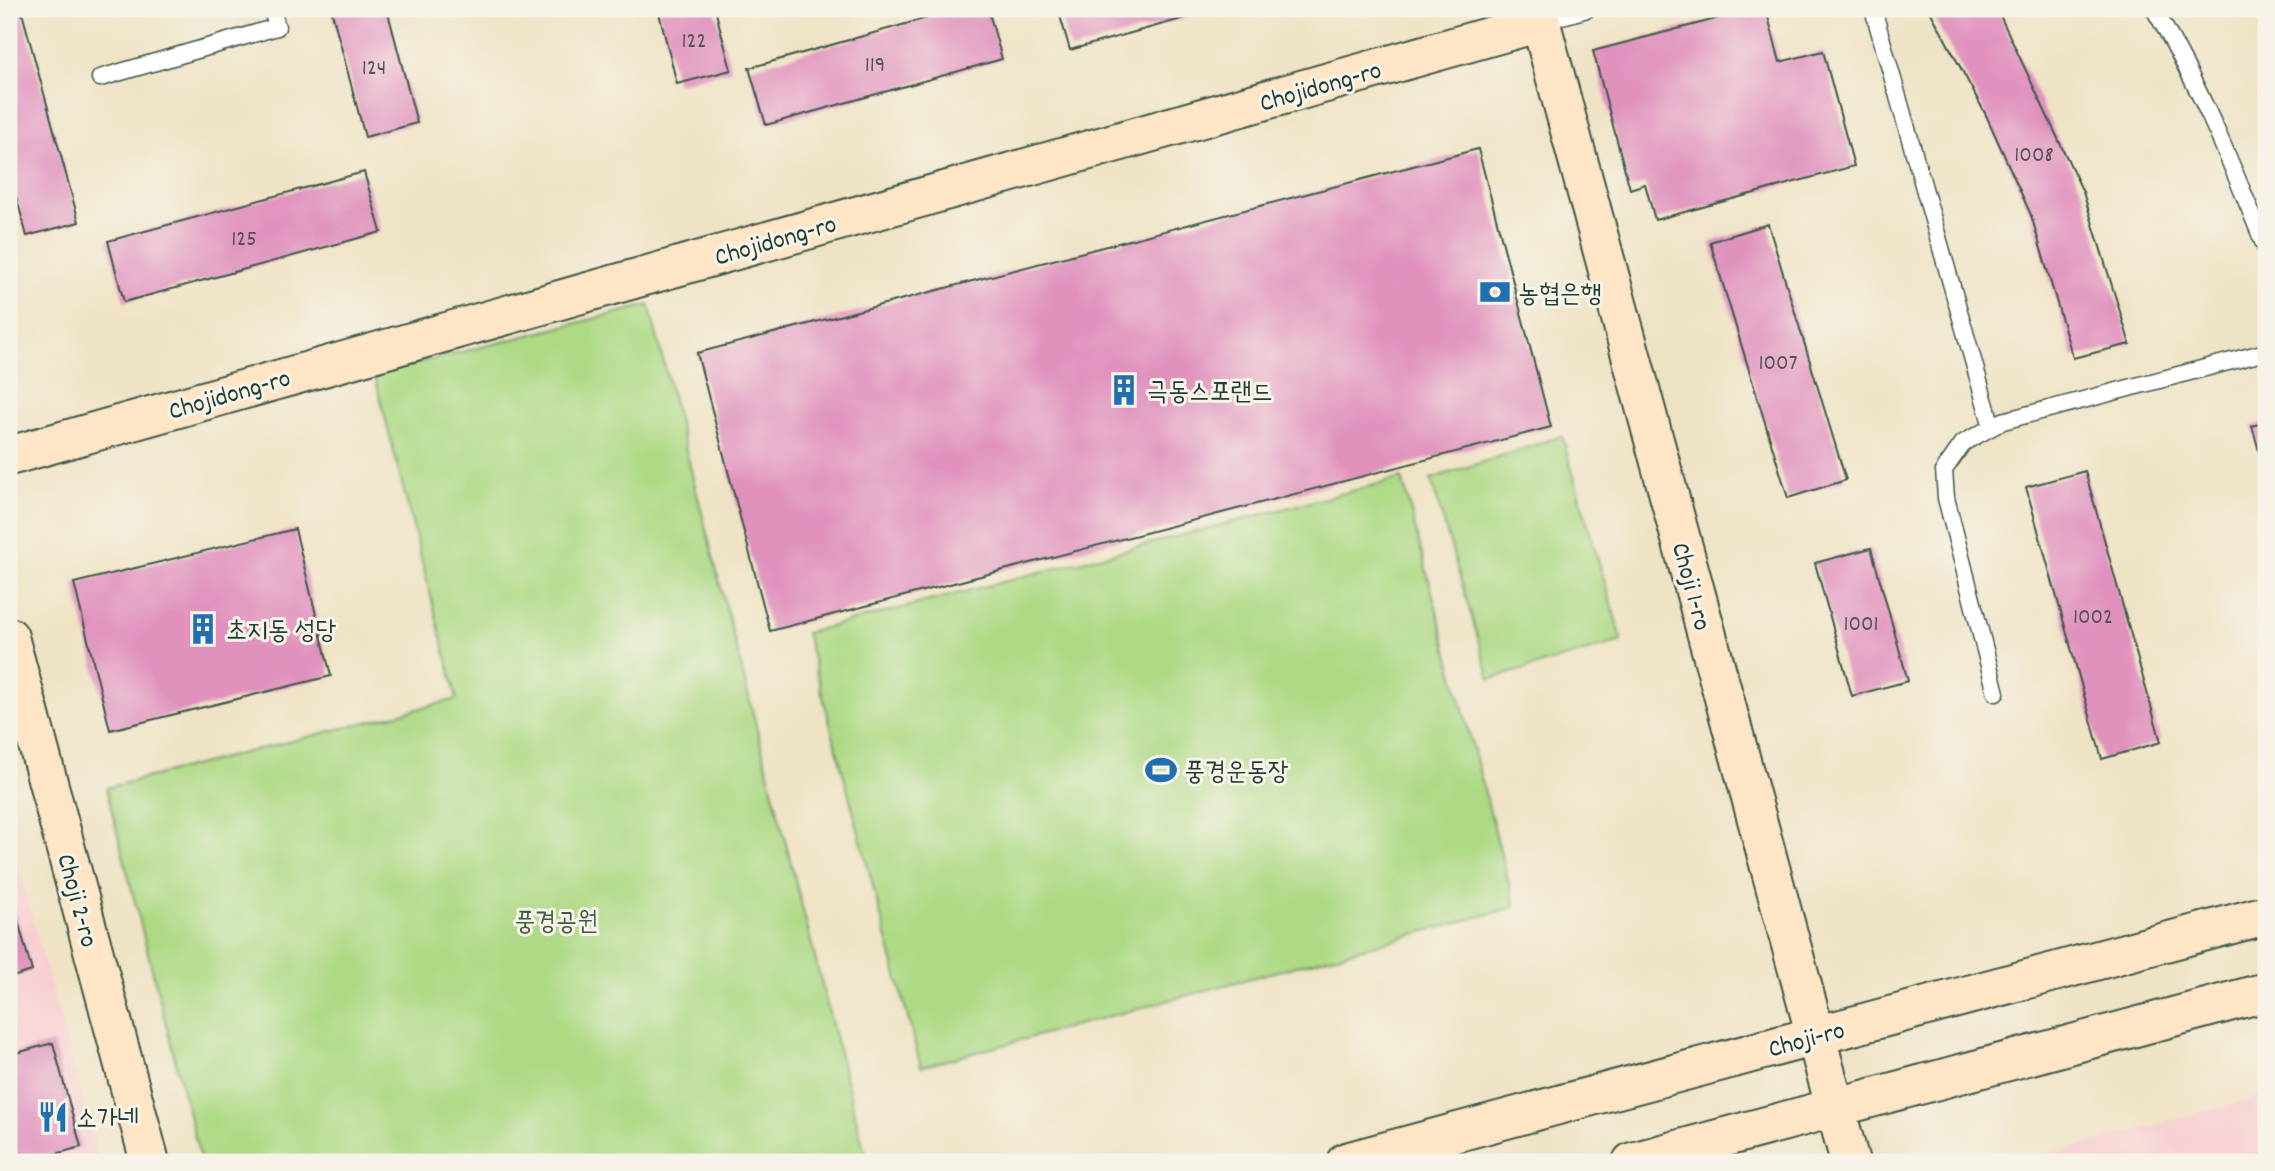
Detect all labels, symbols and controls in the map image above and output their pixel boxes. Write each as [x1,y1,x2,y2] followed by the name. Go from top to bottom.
[681,26,707,59] house number: 122
[865,50,885,83] house number: 119
[362,53,386,86] house number: 124
[1256,53,1386,123] street label: Chojidong-ro
[2014,140,2054,173] house number: 1008
[711,207,841,277] street label: Chojidong-ro
[231,224,257,257] house number: 125
[1478,275,1512,309] bank icon: 농협은행
[1518,277,1602,314] place label: 농협은행
[1759,348,1797,381] house number: 1007
[165,361,295,431] street label: Chojidong-ro
[1107,373,1141,407] building icon: 극동스포랜드
[1147,375,1273,412] place label: 극동스포랜드
[1660,539,1719,635] street label: Choji 1-ro
[2073,602,2113,635] house number: 1002
[1843,609,1879,642] house number: 1001
[186,612,220,646] building icon: 초지동 성당
[226,614,337,651] place label: 초지동 성당
[1144,753,1178,787] sports icon: 풍경운동장
[1184,755,1289,792] place label: 풍경운동장
[45,850,106,952] street label: Choji 2-ro
[514,905,598,942] park label: 풍경공원
[1764,1013,1849,1069] street label: Choji-ro
[36,1100,70,1134] restaurant icon: 소가네
[76,1102,139,1139] place label: 소가네

